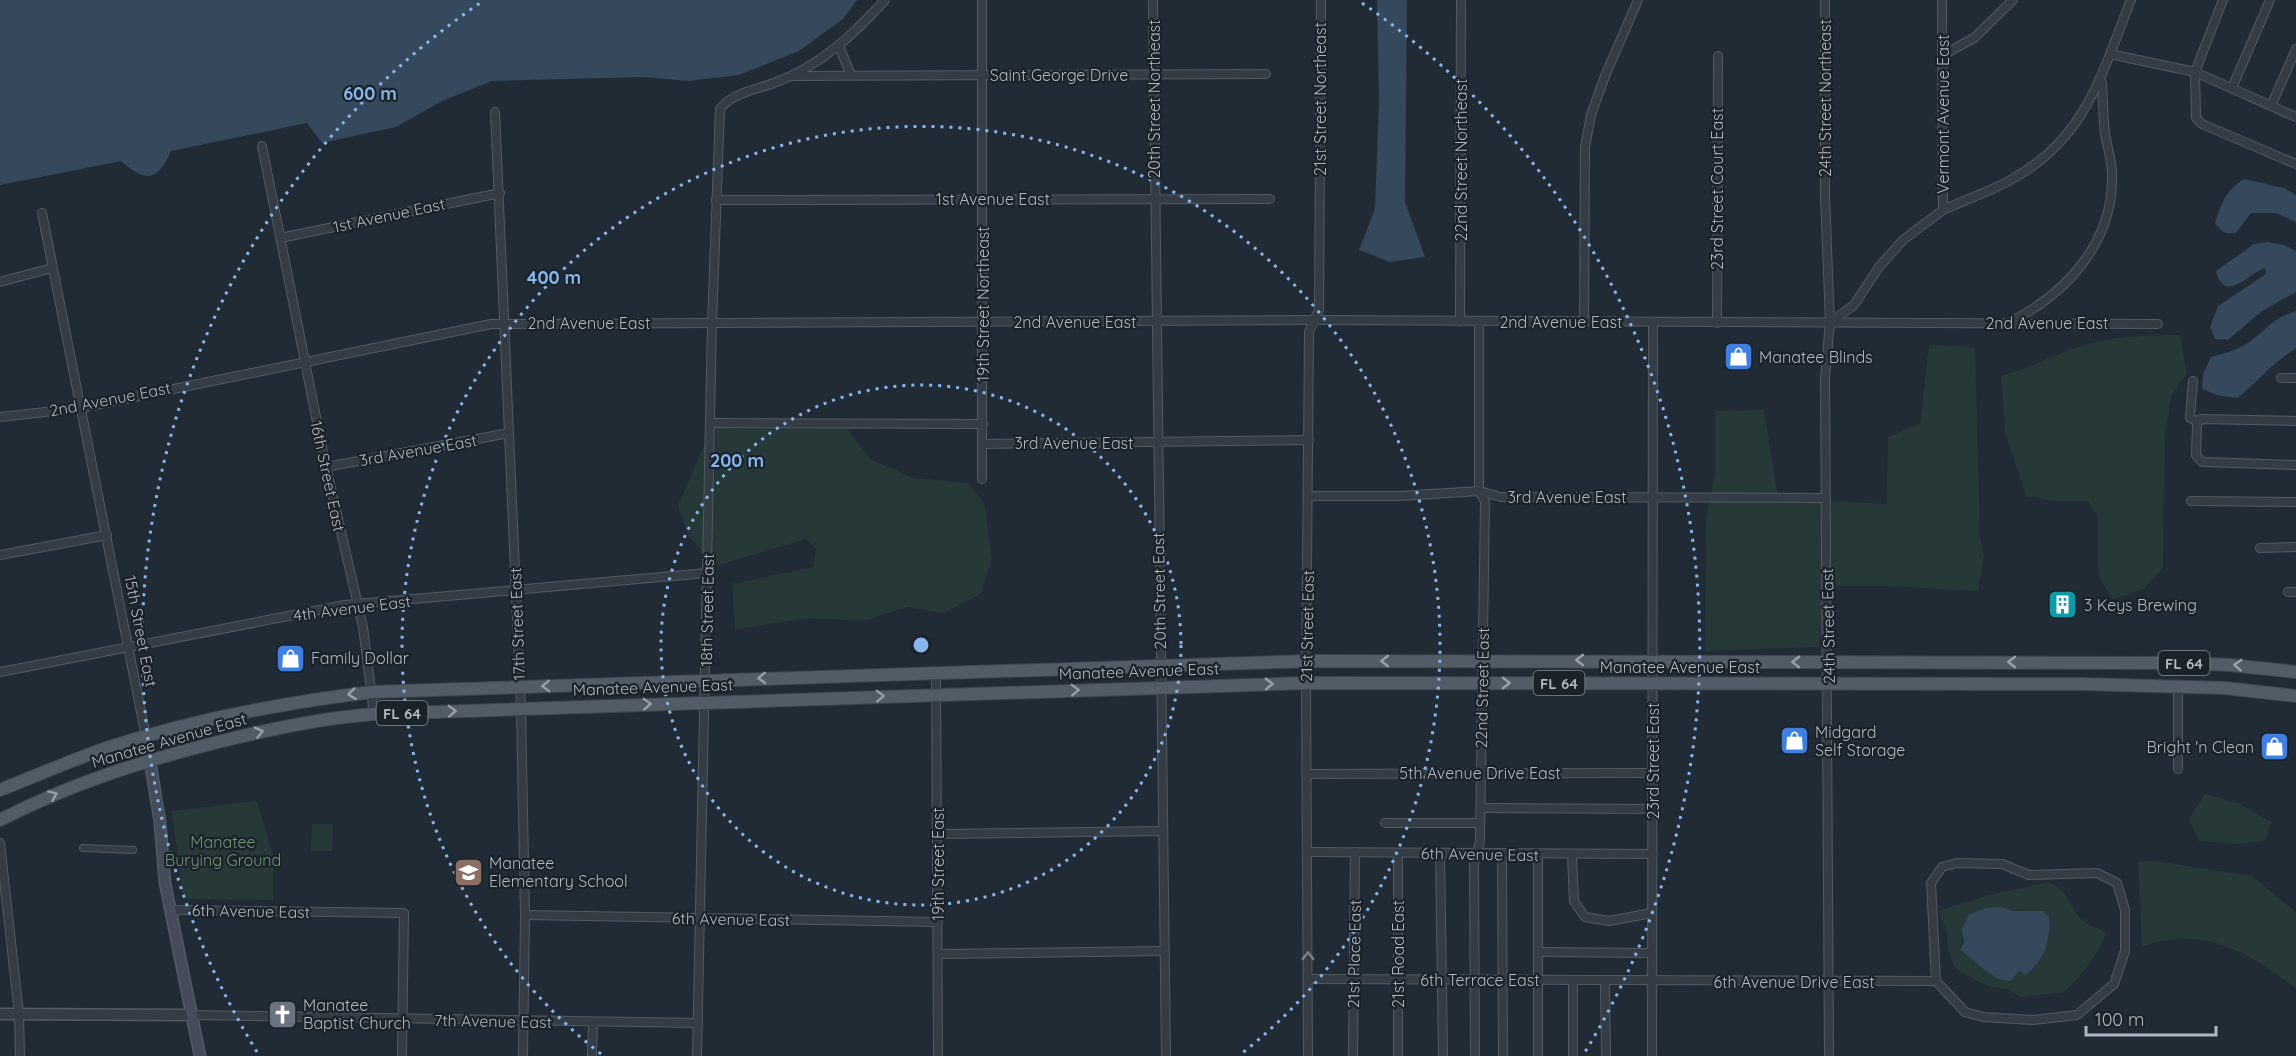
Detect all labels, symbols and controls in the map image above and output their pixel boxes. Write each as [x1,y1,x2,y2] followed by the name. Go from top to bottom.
[1144,19,1164,179] street label: 20th Street Northeast
[1815,19,1835,177] street label: 24th Street Northeast
[1310,22,1330,176] street label: 21st Street Northeast
[1933,34,1953,194] street label: Vermont Avenue East
[990,65,1128,85] street label: Saint George Drive
[1451,79,1471,241] street label: 22nd Street Northeast
[343,82,397,105] text: 600 m
[1707,108,1727,270] street label: 23rd Street Court East
[936,189,1050,209] street label: 1st Avenue East
[331,193,447,237] street label: 1st Avenue East
[973,226,993,382] street label: 19th Street Northeast
[527,266,581,289] text: 400 m
[1014,312,1136,332] street label: 2nd Avenue East
[1500,312,1622,332] street label: 2nd Avenue East
[528,313,650,333] street label: 2nd Avenue East
[1986,313,2108,333] street label: 2nd Avenue East
[1722,341,1754,373] shop icon: Manatee Blinds
[1759,347,1873,367] place label: Manatee Blinds
[48,377,172,421] street label: 2nd Avenue East
[306,419,350,533] street label: 16th Street East
[358,430,478,470] street label: 3rd Avenue East
[1014,433,1134,453] street label: 3rd Avenue East
[710,449,764,472] text: 200 m
[1507,487,1627,507] street label: 3rd Avenue East
[1148,532,1170,650] street label: 20th Street East
[696,553,718,667] street label: 18th Street East
[505,567,529,681] street label: 17th Street East
[1817,568,1839,684] street label: 24th Street East
[1296,570,1318,682] street label: 21st Street East
[120,573,162,689] street label: 15th Street East
[2047,589,2079,621] building icon: 3 Keys Brewing
[292,591,412,625] street label: 4th Avenue East
[2084,595,2197,615] place label: 3 Keys Brewing
[1471,627,1493,749] street label: 22nd Street East
[911,635,931,655] centre of rings
[274,642,306,674] shop icon: Family Dollar
[311,648,409,668] place label: Family Dollar
[2158,651,2210,675] road number: FL 64
[1381,654,1390,667] one-way arrow
[1576,654,1585,666] one-way arrow
[1792,656,1801,668] one-way arrow
[2008,656,2017,668] one-way arrow
[1600,657,1760,677] street label: Manatee Avenue East
[1058,658,1220,684] street label: Manatee Avenue East
[2233,659,2242,672] one-way arrow
[1534,671,1584,695] road number: FL 64
[758,672,767,684] one-way arrow
[572,674,734,700] street label: Manatee Avenue East
[1502,677,1511,689] one-way arrow
[1265,678,1274,690] one-way arrow
[542,679,551,692] one-way arrow
[1070,683,1079,696] one-way arrow
[347,687,356,700] one-way arrow
[875,690,884,703] one-way arrow
[643,698,652,710] one-way arrow
[376,701,428,725] road number: FL 64
[1643,703,1663,819] street label: 23rd Street East
[448,705,457,718] one-way arrow
[89,708,249,772] street label: Manatee Avenue East
[1815,722,1905,760] place label: Midgard Self Storage
[1778,725,1810,757] shop icon: Midgard Self Storage
[254,727,264,740] one-way arrow
[2259,731,2291,763] shop icon: Bright 'n Clean
[2146,737,2254,757] place label: Bright 'n Clean
[1399,763,1561,783] street label: 5th Avenue Drive East
[46,790,57,802] one-way arrow
[928,807,948,921] street label: 19th Street East
[165,832,281,870] park label: Manatee Burying Ground
[1421,843,1539,865] street label: 6th Avenue East
[489,853,628,891] place label: Manatee Elementary School
[452,856,484,888] school or university icon: Manatee Elementary School
[192,900,310,922] street label: 6th Avenue East
[1343,900,1365,1008] street label: 21st Place East
[1388,900,1408,1008] street label: 21st Road East
[672,908,790,930] street label: 6th Avenue East
[1302,951,1314,960] one-way arrow
[1420,970,1540,990] street label: 6th Terrace East
[1713,972,1875,992] street label: 6th Avenue Drive East
[303,995,411,1033] place label: Manatee Baptist Church
[266,998,298,1030] church icon: Manatee Baptist Church
[2086,999,2216,1037] scale bar
[2095,1008,2144,1031] text: 100 m
[434,1010,552,1032] street label: 7th Avenue East

